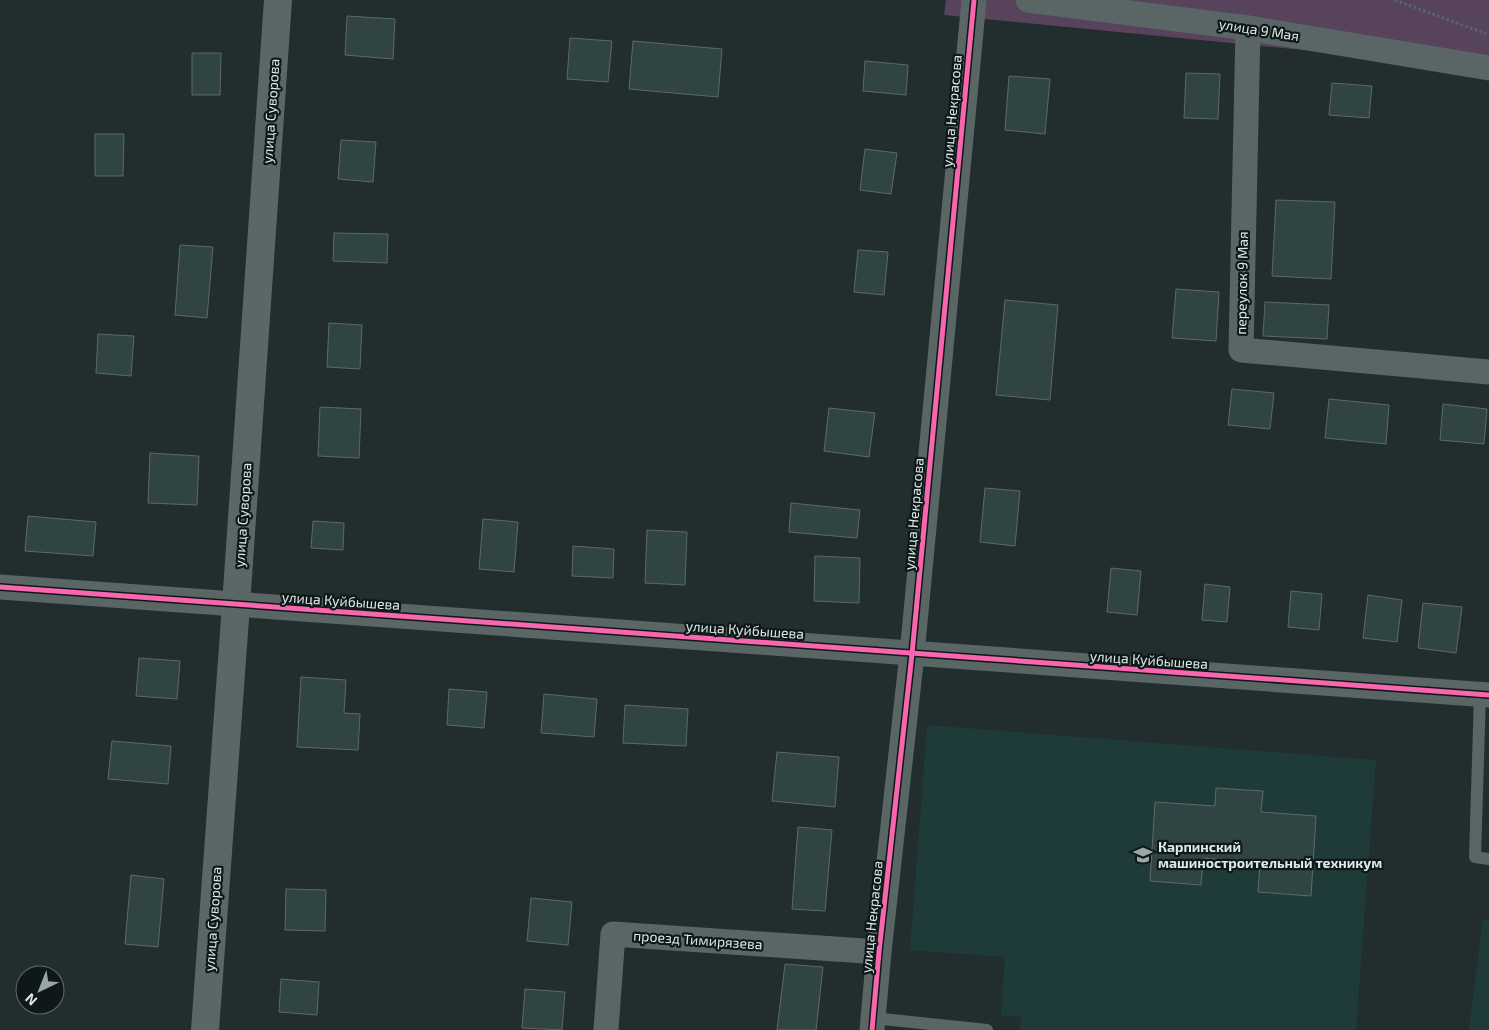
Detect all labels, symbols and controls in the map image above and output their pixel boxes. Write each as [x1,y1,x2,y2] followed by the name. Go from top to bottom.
[1218,15,1300,44] street label: улица 9 Мая
[938,54,965,168] street label: улица Некрасова
[258,58,283,164] street label: улица Суворова
[1232,231,1251,335] street label: переулок 9 Мая
[900,457,927,571] street label: улица Некрасова
[230,462,255,568] street label: улица Суворова
[281,588,401,613] street label: улица Куйбышева
[685,617,805,642] street label: улица Куйбышева
[1089,647,1209,672] street label: улица Куйбышева
[1158,838,1382,871] place label: Карпинский машиностроительный техникум
[1132,844,1154,866] school or university icon: Карпинский машиностроительный техникум
[857,860,886,974] street label: улица Некрасова
[200,866,225,972] street label: улица Суворова
[633,927,763,952] street label: проезд Тимирязева
[15,965,65,1015] north arrow
[21,990,40,1010] text: N

